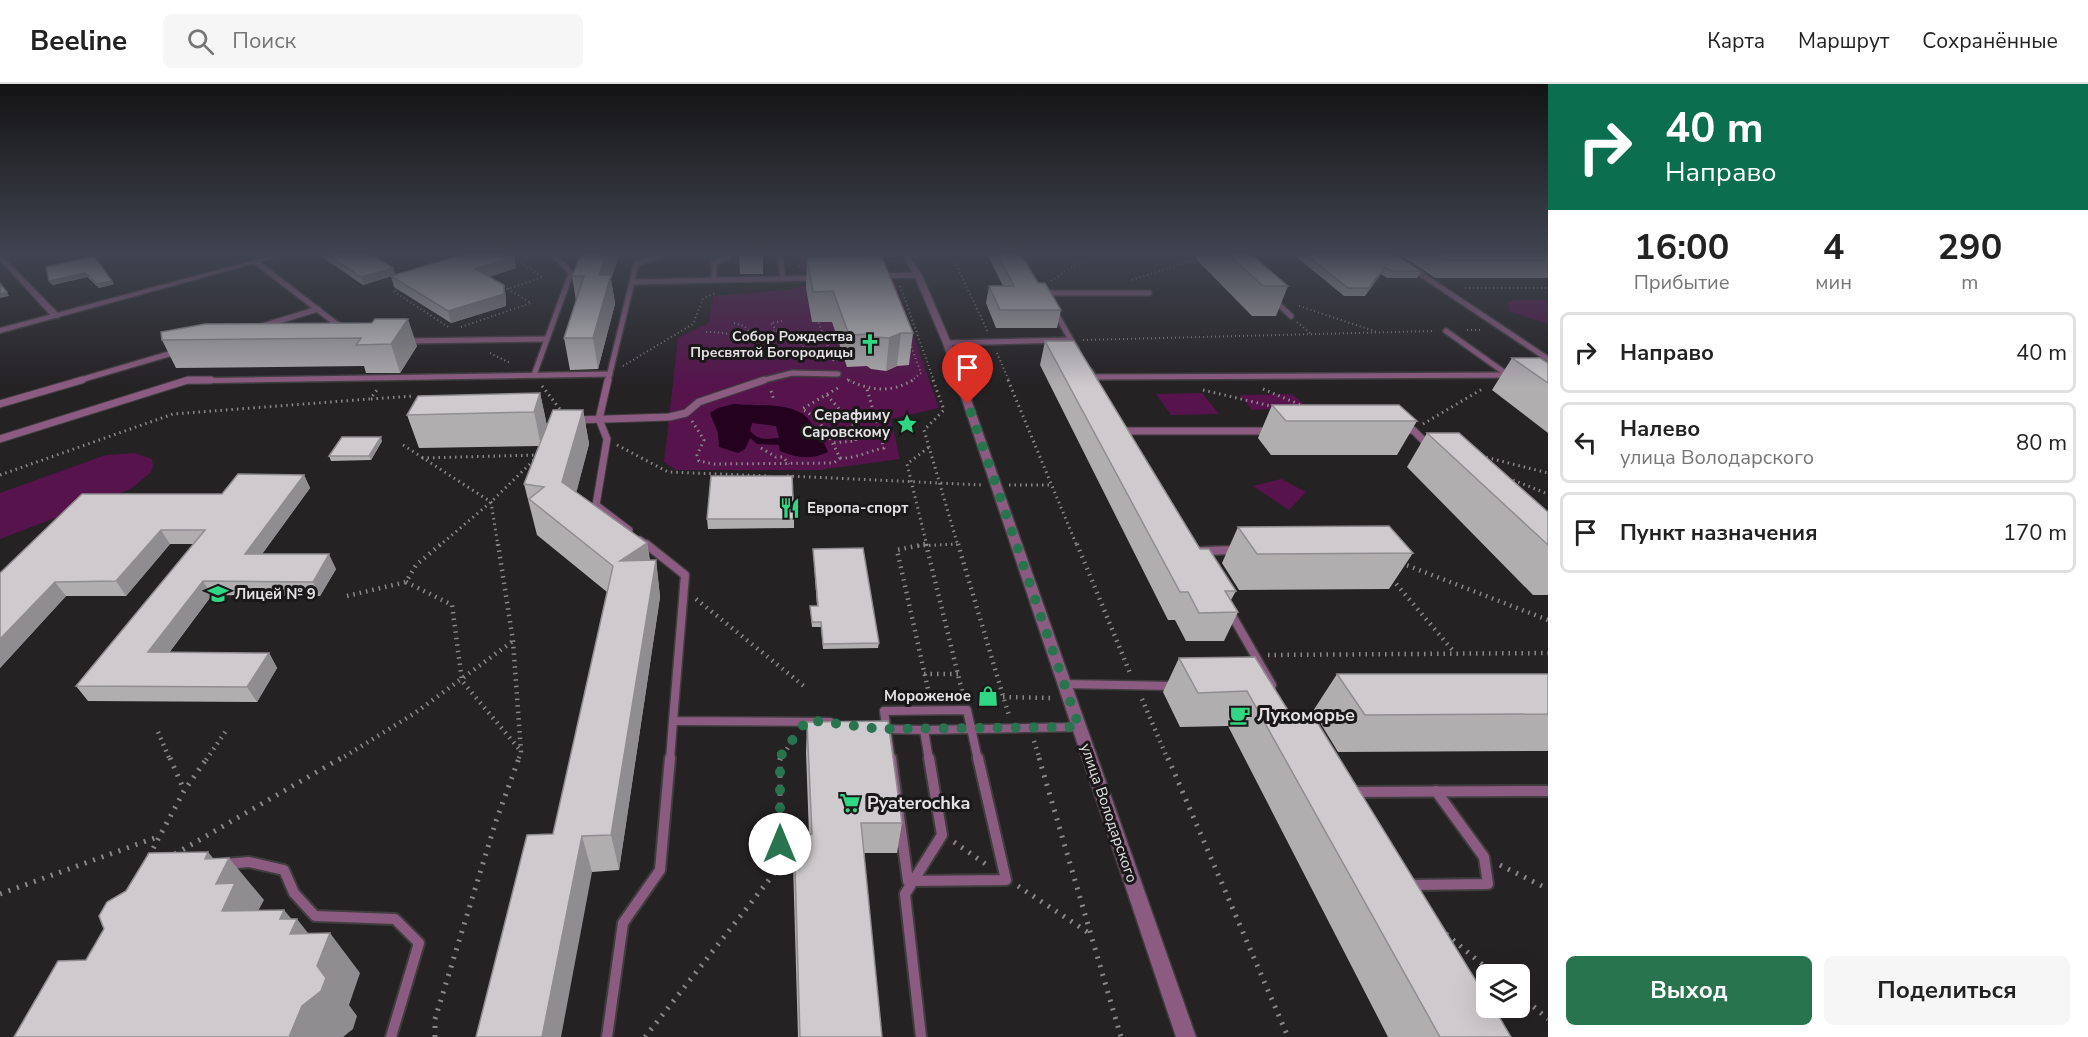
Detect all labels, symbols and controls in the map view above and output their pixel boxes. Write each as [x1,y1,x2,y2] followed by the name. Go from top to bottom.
[163,14,583,68] search box
[30,22,127,60] text: Beeline
[184,25,217,58] icon: search
[232,26,296,56] text: Поиск
[1707,27,1765,55] text: Карта
[1798,27,1889,55] text: Маршрут
[1922,27,2058,55] text: Сохранённые
[1665,100,1764,157] text: 40 m
[1566,108,1644,186] icon: right
[1665,154,1776,191] text: Направо
[1634,223,1729,272] text: 16:00
[1823,223,1844,272] text: 4
[1938,223,2002,272] text: 290
[1634,269,1730,296] text: Прибытие
[1815,269,1852,296] text: мин
[1961,269,1978,296] text: m
[690,327,853,362] place label: Собор Рождества Пресвятой Богородицы
[858,332,882,356] church icon: Собор Рождества Пресвятой Богородицы
[1569,336,1602,369] icon: right
[1620,338,1714,368] text: Направо
[2016,338,2067,368] text: 40 m
[942,342,993,404] pin
[951,351,984,384] icon: arrive
[802,405,891,442] place label: Серафиму Саровскому
[895,412,919,436] place icon: Серафиму Саровскому
[1620,414,1700,444] text: Налево
[1569,426,1602,459] icon: left
[2016,428,2067,458] text: 80 m
[1620,444,1814,471] text: улица Володарского
[778,496,802,520] restaurant icon: Европа-спорт
[807,498,908,518] place label: Европа-спорт
[1569,516,1602,549] icon: arrive
[1620,518,1818,548] text: Пункт назначения
[2003,518,2067,548] text: 170 m
[206,582,230,606] school or university icon: Лицей № 9
[235,584,316,604] place label: Лицей № 9
[976,684,1000,708] shop icon: Мороженое
[884,686,971,706] place label: Мороженое
[1228,703,1252,727] cafe icon: Лукоморье
[1257,703,1355,727] place label: Лукоморье
[1076,741,1142,885] street label: улица Володарского
[838,791,862,815] supermarket icon: Pyaterochka
[867,791,970,815] place label: Pyaterochka
[748,812,812,876] position arrow
[1566,956,1812,1025] button: Выход
[1824,956,2070,1025] button: Поделиться
[1476,964,1530,1018] map controls
[1476,964,1530,1018] button: layers

